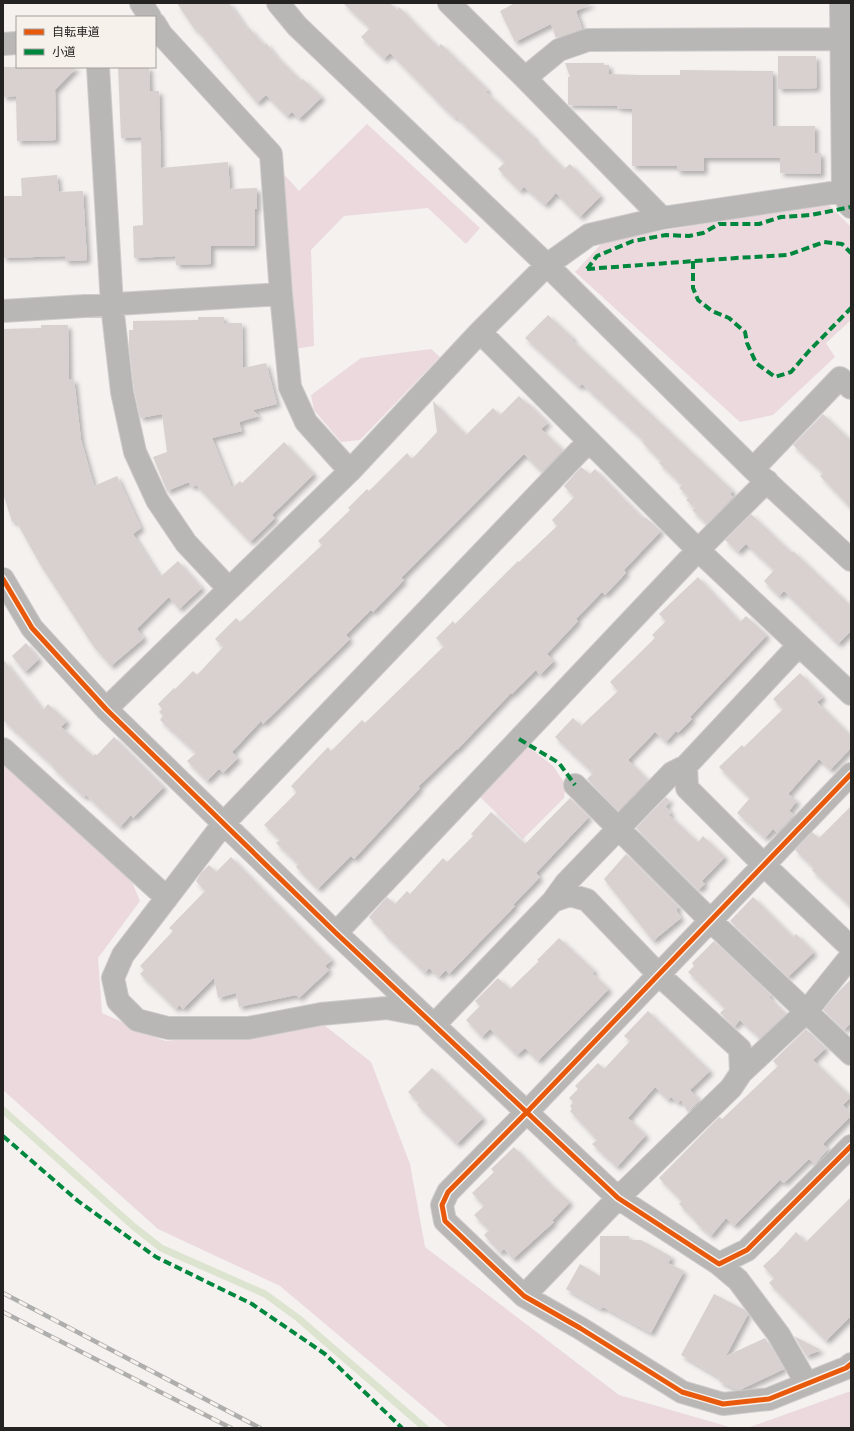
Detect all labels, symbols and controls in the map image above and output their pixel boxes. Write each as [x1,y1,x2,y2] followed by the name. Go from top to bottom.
[16,16,156,68] legend
[52,25,100,40] text: 自転車道
[52,45,76,60] text: 小道

